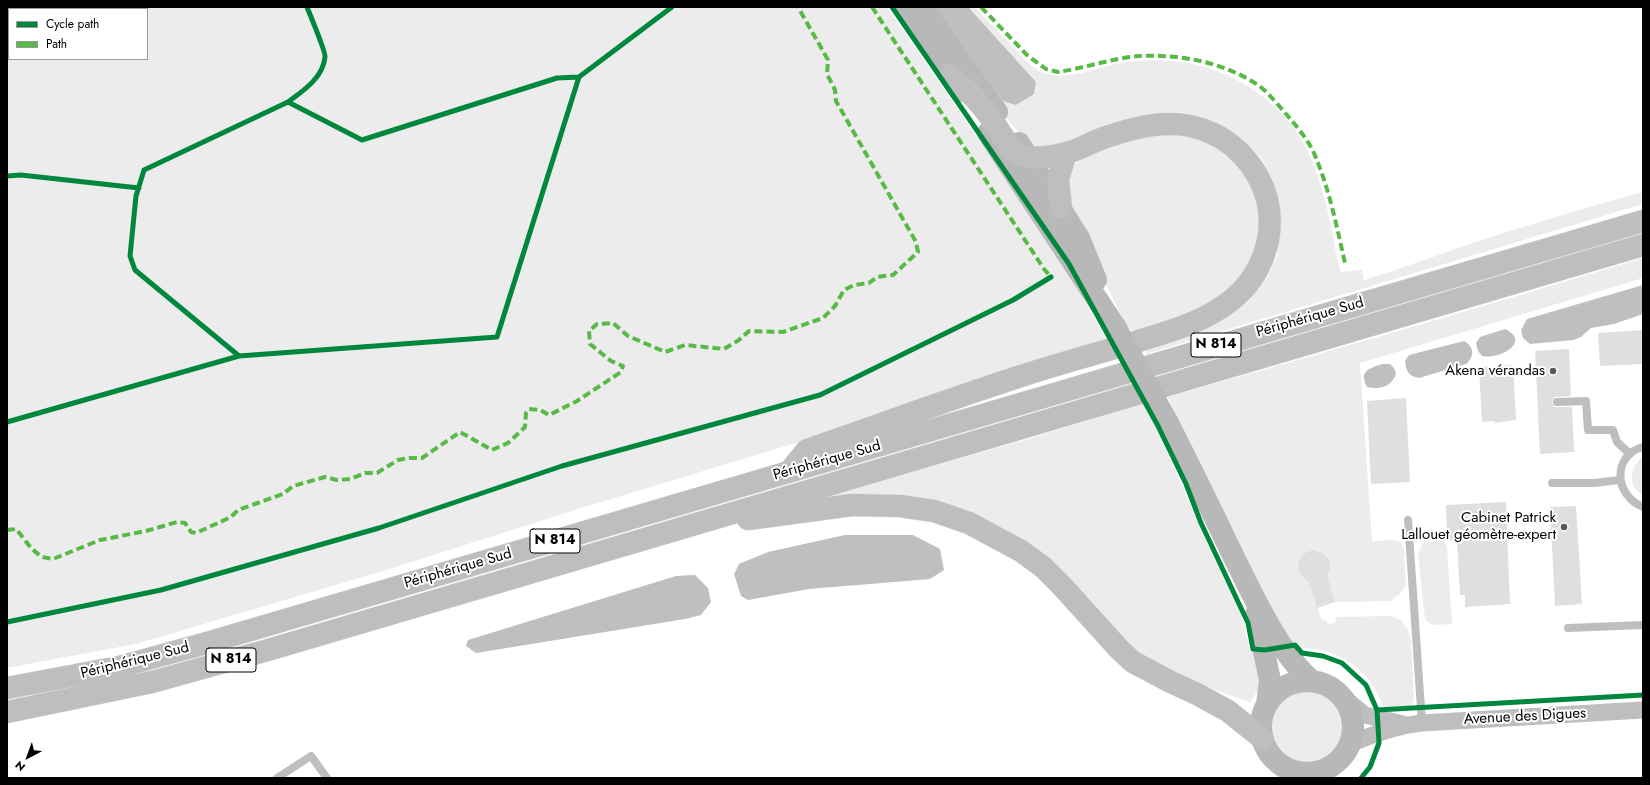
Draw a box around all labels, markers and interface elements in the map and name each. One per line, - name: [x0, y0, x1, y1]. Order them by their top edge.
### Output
- legend: [8, 8, 148, 60]
- text: Cycle path: [46, 15, 99, 33]
- text: Path: [46, 35, 67, 53]
- street label: Périphérique Sud: [1254, 294, 1366, 342]
- road number: N 814: [1191, 333, 1241, 357]
- place label: Akena vérandas: [1445, 362, 1545, 380]
- marker: Akena vérandas: [1548, 366, 1558, 376]
- street label: Périphérique Sud: [771, 437, 883, 485]
- place label: Cabinet Patrick Lallouet géomètre-expert: [1401, 509, 1556, 544]
- marker: Cabinet Patrick Lallouet géomètre-expert: [1559, 522, 1569, 532]
- road number: N 814: [530, 529, 580, 553]
- street label: Périphérique Sud: [402, 545, 514, 593]
- street label: Périphérique Sud: [79, 639, 191, 683]
- road number: N 814: [206, 648, 256, 672]
- street label: Avenue des Digues: [1463, 705, 1587, 729]
- north arrow: [8, 737, 48, 777]
- text: N: [12, 757, 29, 775]

